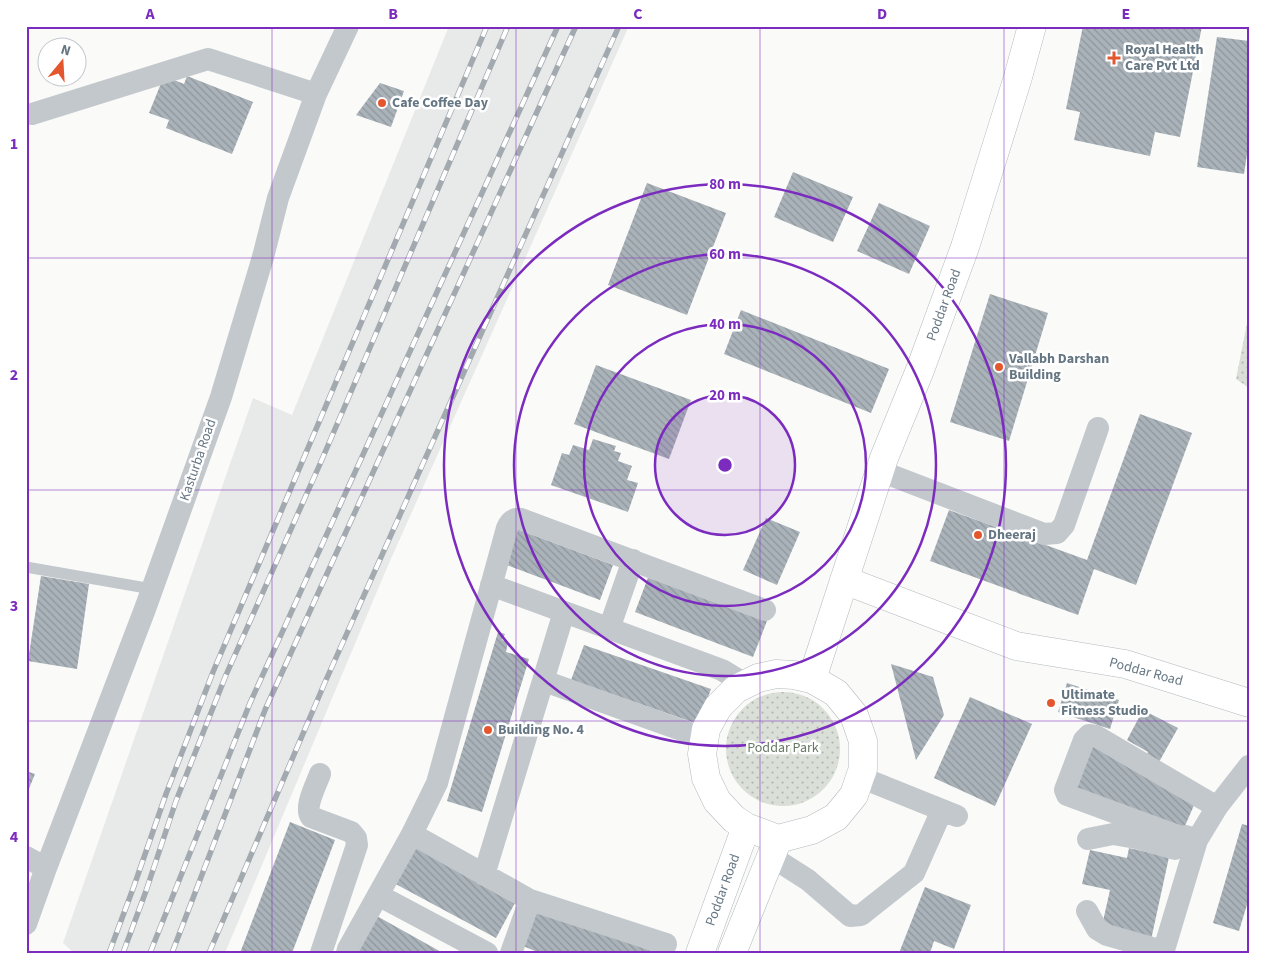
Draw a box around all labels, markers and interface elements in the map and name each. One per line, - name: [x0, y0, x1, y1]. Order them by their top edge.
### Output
- text: A: [144, 3, 155, 25]
- text: B: [388, 3, 398, 25]
- text: C: [633, 3, 643, 25]
- text: D: [877, 3, 887, 25]
- text: E: [1122, 3, 1130, 25]
- north arrow: [38, 38, 88, 88]
- text: N: [58, 40, 73, 62]
- place label: Royal Health Care Pvt Ltd: [1125, 40, 1204, 76]
- marker: Royal Health Care Pvt Ltd: [1107, 51, 1121, 65]
- place label: Cafe Coffee Day: [392, 93, 489, 113]
- marker: Cafe Coffee Day: [376, 97, 388, 109]
- text: 1: [10, 133, 18, 155]
- text: 80 m: [709, 174, 741, 195]
- text: 60 m: [709, 244, 741, 265]
- street label: Poddar Road: [922, 266, 966, 344]
- text: 40 m: [709, 314, 741, 335]
- place label: Vallabh Darshan Building: [1008, 349, 1109, 385]
- marker: Vallabh Darshan Building: [993, 361, 1005, 373]
- text: 2: [10, 364, 18, 386]
- text: 20 m: [709, 385, 741, 406]
- street label: Kasturba Road: [175, 416, 221, 504]
- centre of rings: [716, 456, 734, 474]
- place label: Dheeraj: [988, 525, 1036, 545]
- marker: Dheeraj: [972, 529, 984, 541]
- text: 3: [10, 595, 18, 617]
- street label: Poddar Road: [1107, 653, 1185, 691]
- place label: Ultimate Fitness Studio: [1061, 685, 1149, 721]
- marker: Ultimate Fitness Studio: [1045, 697, 1057, 709]
- place label: Building No. 4: [498, 720, 584, 740]
- marker: Building No. 4: [482, 724, 494, 736]
- park label: Poddar Park: [747, 738, 819, 758]
- text: 4: [10, 826, 19, 848]
- street label: Poddar Road: [701, 851, 745, 929]

